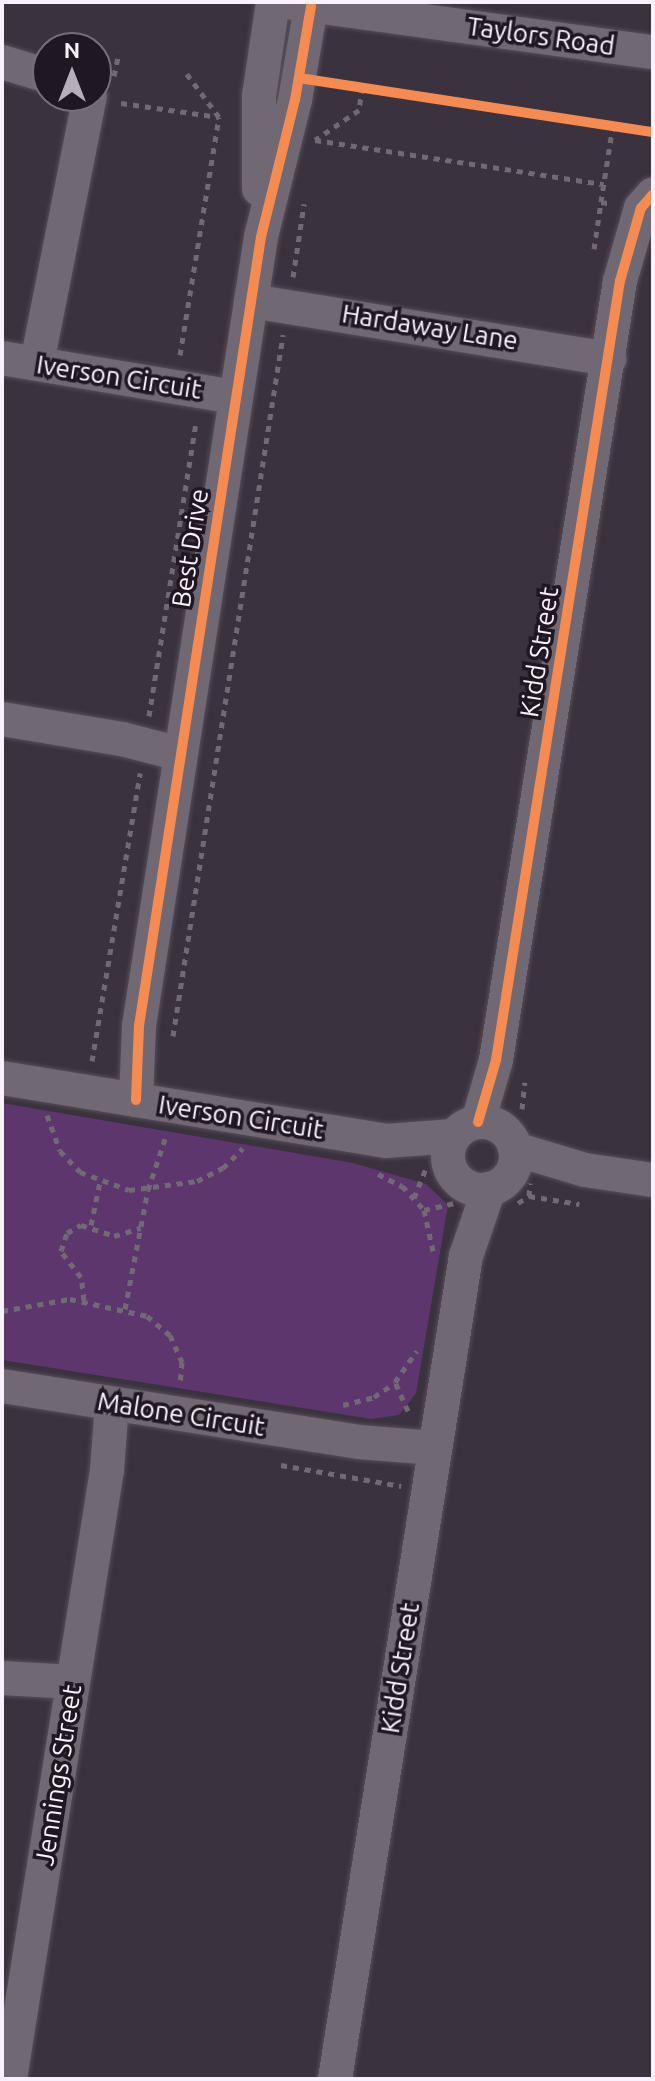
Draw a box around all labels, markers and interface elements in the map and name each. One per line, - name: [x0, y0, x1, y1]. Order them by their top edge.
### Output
- street label: Taylors Road: [465, 10, 617, 62]
- north arrow: [32, 32, 112, 112]
- text: N: [64, 37, 80, 62]
- street label: Hardaway Lane: [340, 298, 520, 356]
- street label: Iverson Circuit: [34, 349, 204, 405]
- street label: Best Drive: [165, 486, 215, 610]
- street label: Kidd Street: [513, 585, 565, 719]
- street label: Iverson Circuit: [156, 1089, 326, 1145]
- street label: Malone Circuit: [95, 1385, 267, 1443]
- street label: Kidd Street: [374, 1601, 426, 1735]
- street label: Jennings Street: [28, 1682, 88, 1868]

